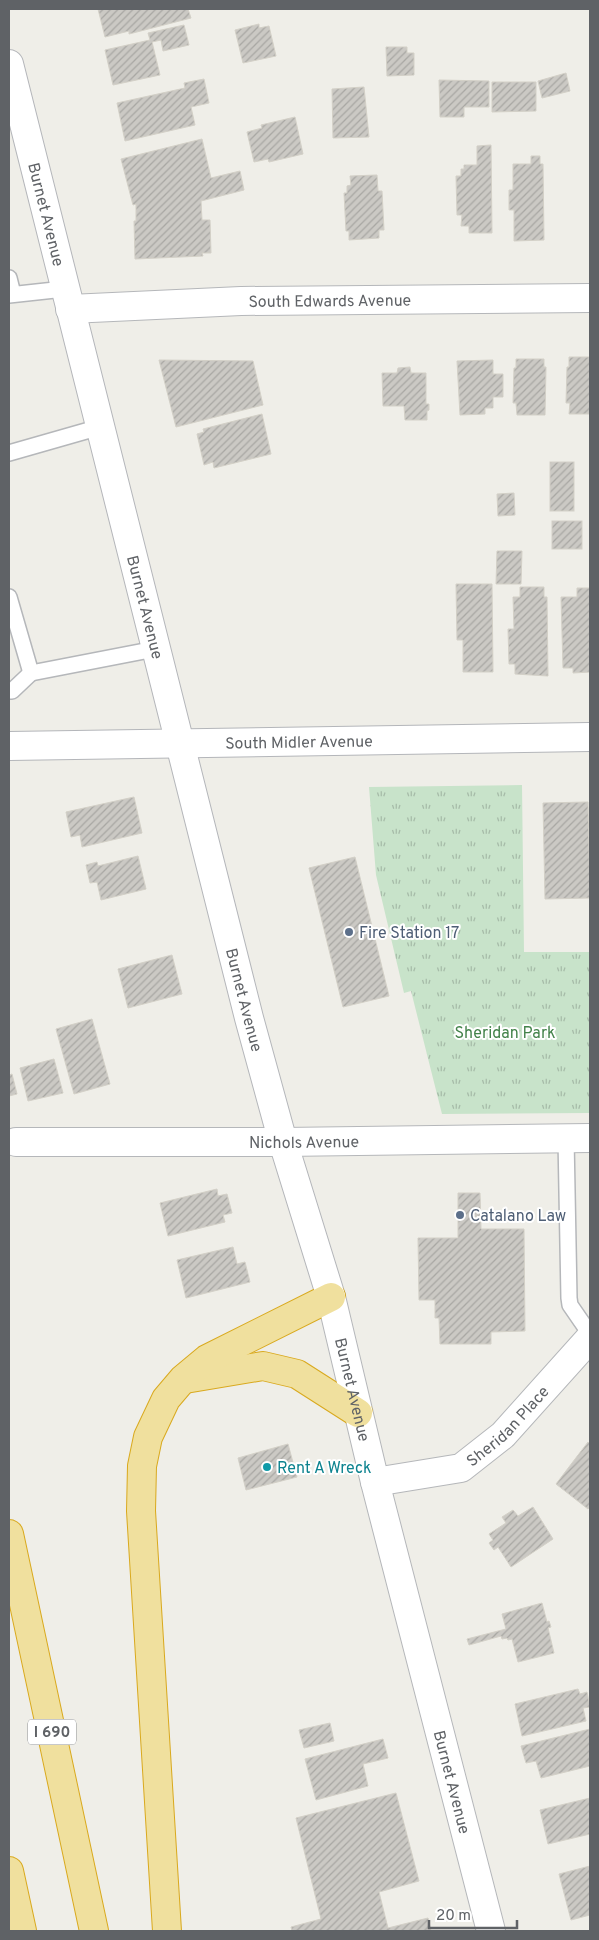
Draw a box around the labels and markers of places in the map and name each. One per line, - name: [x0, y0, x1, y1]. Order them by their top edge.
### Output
- place label: Fire Station 17: [359, 924, 459, 944]
- marker: Fire Station 17: [343, 926, 355, 938]
- place label: Catalano Law: [470, 1207, 566, 1227]
- marker: Catalano Law: [454, 1209, 466, 1221]
- place label: Rent A Wreck: [277, 1459, 371, 1479]
- marker: Rent A Wreck: [261, 1461, 273, 1473]

